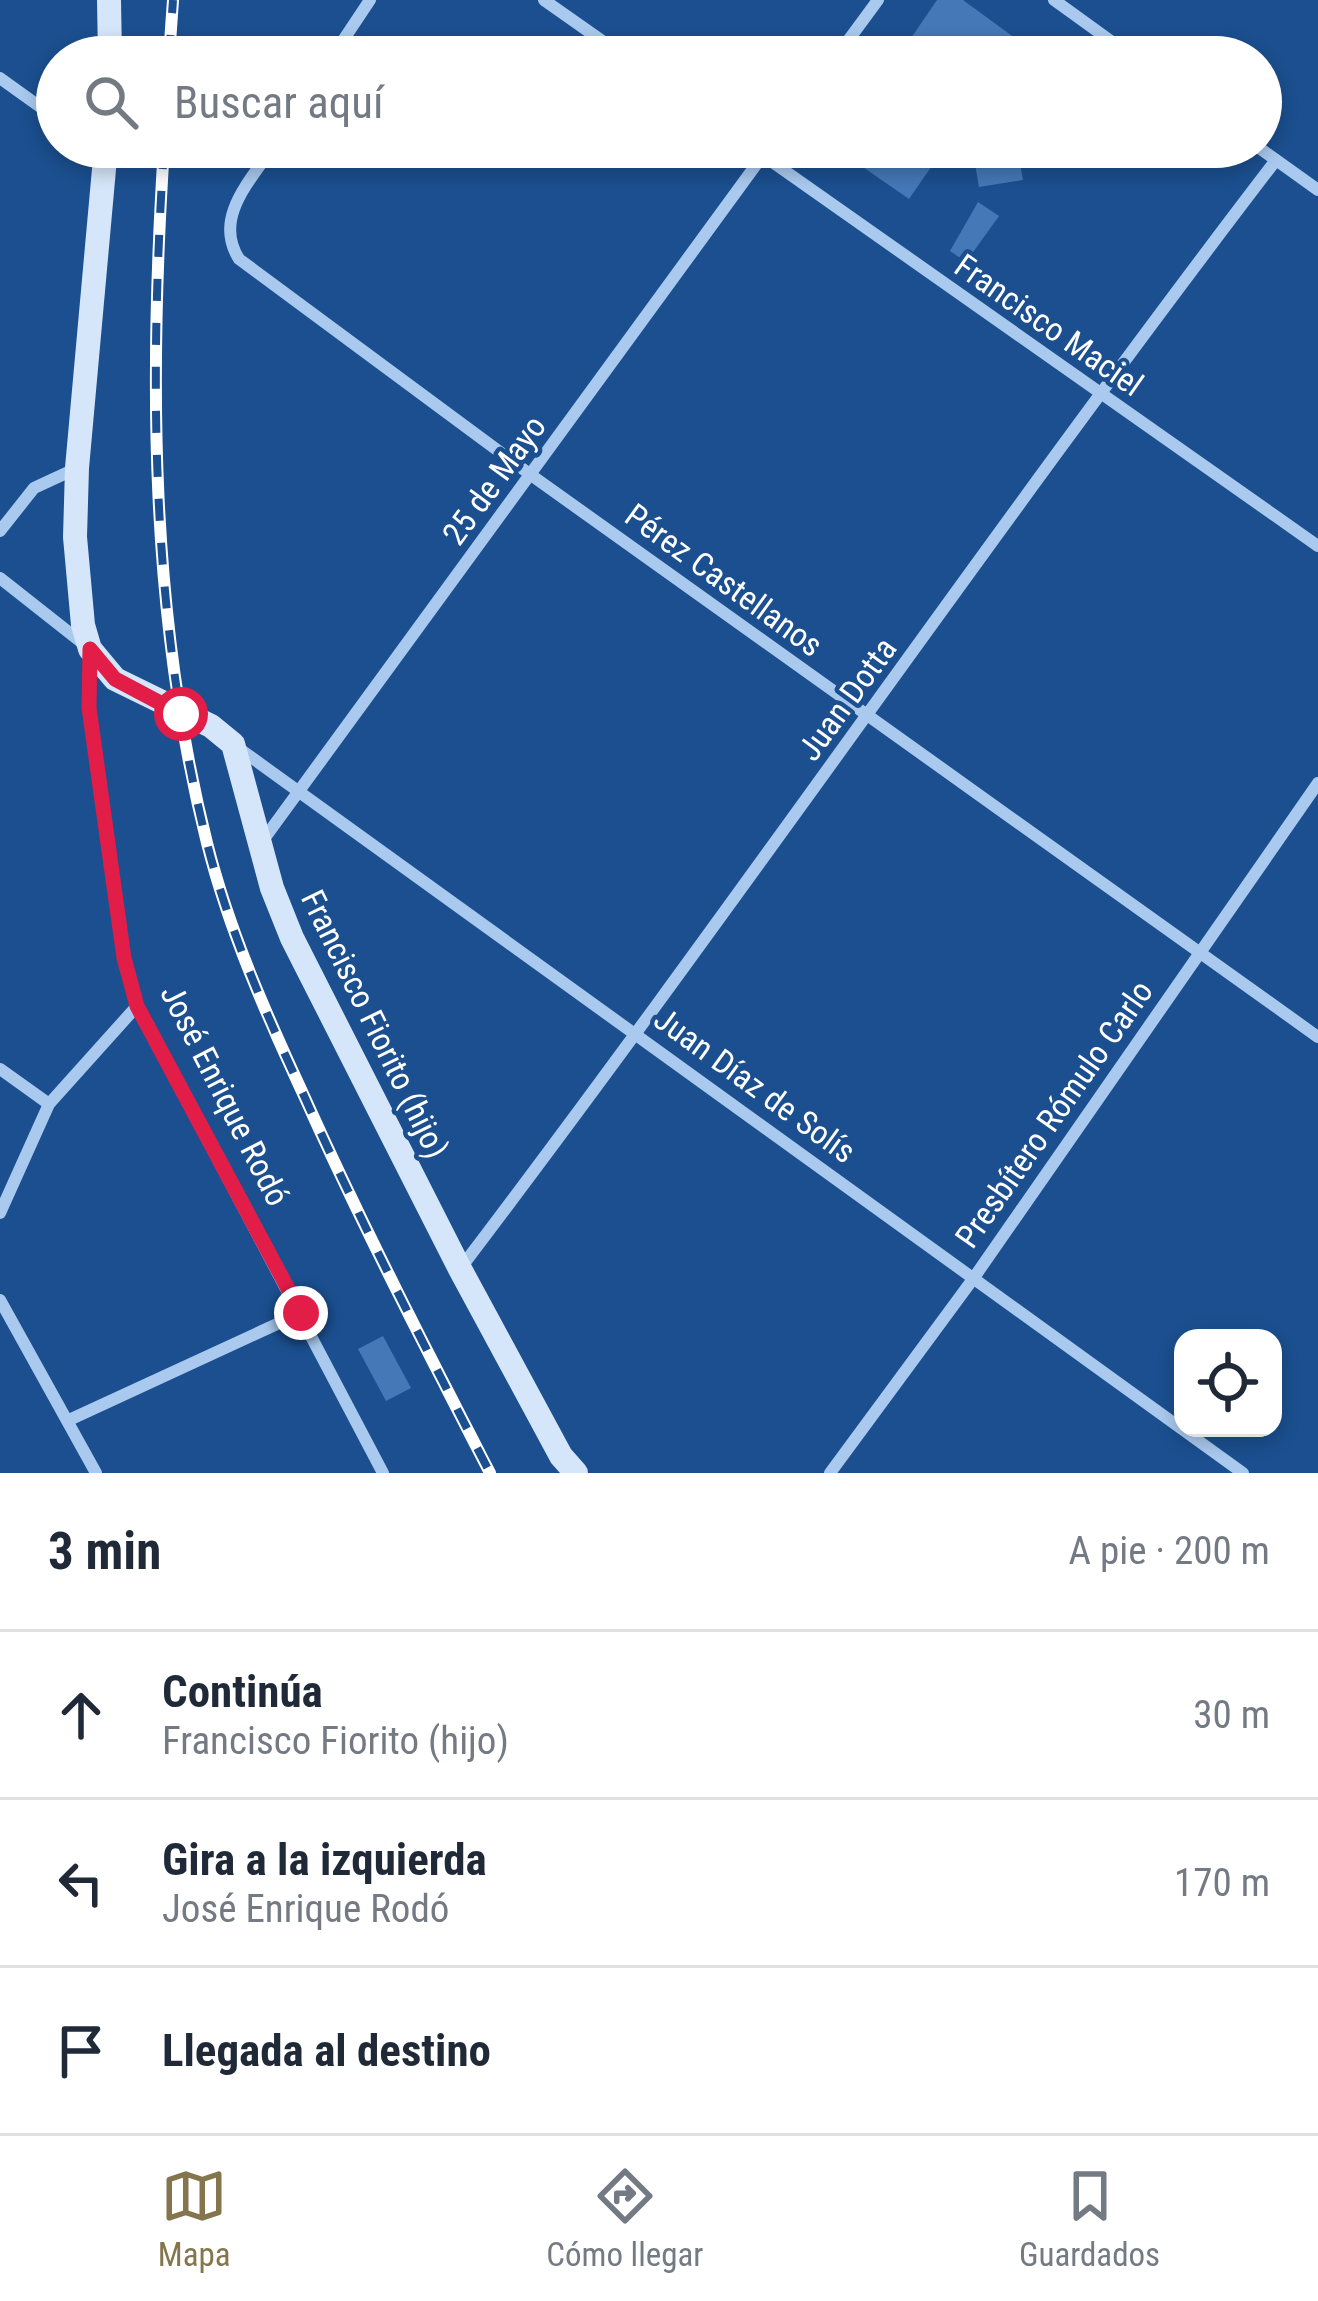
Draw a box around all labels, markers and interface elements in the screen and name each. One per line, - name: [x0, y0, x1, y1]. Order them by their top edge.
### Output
- search box: [36, 36, 1282, 168]
- icon: search: [78, 69, 144, 135]
- text: Buscar aquí: [174, 76, 384, 129]
- street label: Francisco Maciel: [948, 246, 1150, 404]
- street label: 25 de Mayo: [434, 408, 554, 552]
- street label: Pérez Castellanos: [618, 495, 830, 665]
- street label: Juan Dotta: [789, 630, 905, 768]
- route start: [154, 687, 208, 741]
- street label: Francisco Fiorito (hijo): [293, 884, 457, 1164]
- street label: Presbítero Rómulo Carlo: [947, 973, 1161, 1255]
- street label: José Enrique Rodó: [152, 978, 298, 1212]
- street label: Juan Díaz de Solís: [647, 999, 863, 1171]
- route end: [274, 1286, 328, 1340]
- map controls: [1174, 1329, 1282, 1437]
- button: locate: [1174, 1329, 1282, 1437]
- text: 3 min: [48, 1522, 161, 1581]
- text: A pie · 200 m: [1069, 1528, 1270, 1574]
- text: Continúa: [162, 1665, 323, 1718]
- icon: ahead: [48, 1682, 114, 1748]
- text: 30 m: [1193, 1692, 1270, 1738]
- text: Francisco Fiorito (hijo): [162, 1718, 509, 1764]
- text: Gira a la izquierda: [162, 1833, 487, 1886]
- icon: left: [48, 1850, 114, 1916]
- text: 170 m: [1174, 1860, 1270, 1906]
- text: José Enrique Rodó: [162, 1886, 449, 1932]
- icon: arrive: [48, 2018, 114, 2084]
- text: Llegada al destino: [162, 2024, 491, 2077]
- tab: Mapa: [158, 2163, 231, 2274]
- tab: Cómo llegar: [546, 2163, 703, 2274]
- tab: Guardados: [1019, 2163, 1160, 2274]

